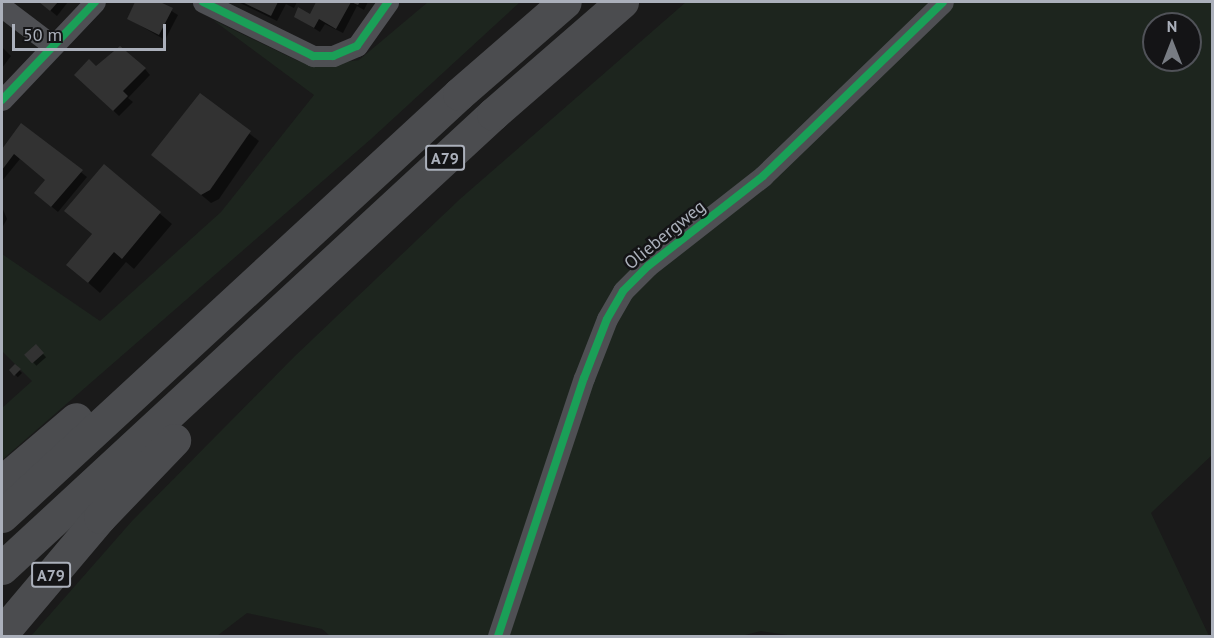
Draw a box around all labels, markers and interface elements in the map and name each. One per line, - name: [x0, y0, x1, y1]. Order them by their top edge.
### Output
- scale bar: [15, 12, 170, 50]
- north arrow: [1142, 12, 1202, 72]
- text: N: [1167, 16, 1177, 36]
- text: 50 m: [23, 23, 62, 46]
- road number: A79: [424, 145, 466, 171]
- street label: Oliebergweg: [620, 196, 710, 274]
- road number: A79: [30, 562, 72, 588]

